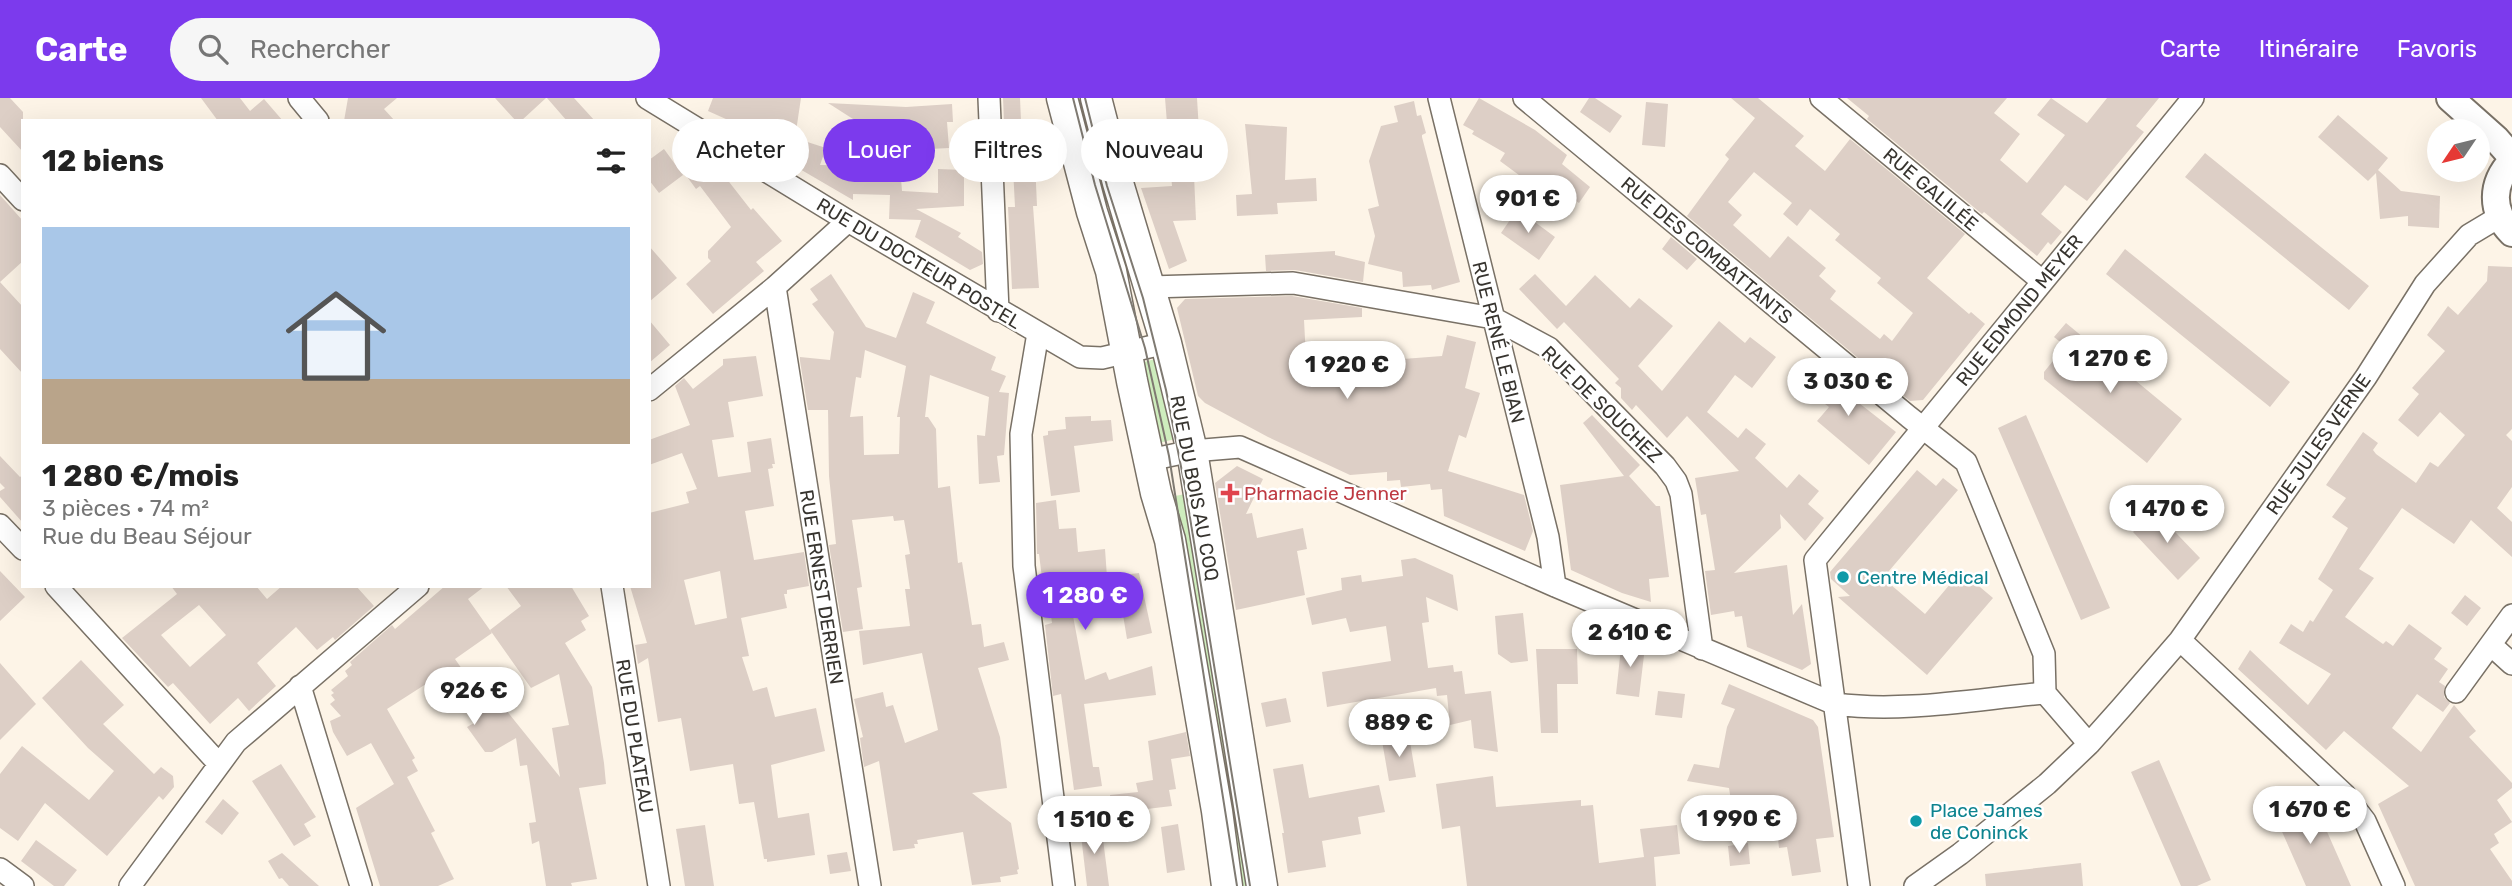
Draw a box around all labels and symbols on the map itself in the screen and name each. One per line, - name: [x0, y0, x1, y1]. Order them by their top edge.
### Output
- north arrow: [2427, 119, 2490, 182]
- street label: RUE GALILÉE: [1878, 143, 1983, 236]
- street label: RUE DES COMBATTANTS: [1616, 172, 1797, 329]
- pin: 901 €: [1479, 176, 1577, 235]
- street label: RUE DU DOCTEUR POSTEL: [812, 193, 1025, 334]
- street label: RUE EDMOND MEYER: [1951, 230, 2088, 391]
- street label: RUE RENÉ LE BIAN: [1467, 259, 1530, 425]
- pin: 1 270 €: [2045, 336, 2175, 395]
- street label: RUE DE SOUCHEZ: [1537, 341, 1667, 468]
- pin: 1 920 €: [1282, 342, 1412, 401]
- pin: 3 030 €: [1783, 358, 1913, 418]
- street label: RUE JULES VERNE: [2261, 369, 2376, 519]
- street label: RUE DU BOIS AU COQ: [1165, 393, 1224, 583]
- place label: Pharmacie Jenner: [1244, 482, 1408, 505]
- marker: Pharmacie Jenner: [1222, 485, 1238, 501]
- pin: 1 470 €: [2102, 486, 2232, 545]
- street label: RUE ERNEST DERRIEN: [795, 488, 848, 686]
- place label: Centre Médical: [1857, 566, 1989, 589]
- marker: Centre Médical: [1835, 569, 1851, 585]
- pin: 1 280 €: [1020, 573, 1150, 632]
- pin: 2 610 €: [1565, 610, 1695, 669]
- street label: RUE DU PLATEAU: [611, 657, 658, 815]
- pin: 926 €: [425, 668, 523, 727]
- pin: 889 €: [1350, 700, 1448, 759]
- pin: 1 670 €: [2245, 786, 2375, 846]
- pin: 1 510 €: [1029, 796, 1159, 856]
- pin: 1 990 €: [1674, 796, 1804, 855]
- place label: Place James de Coninck: [1930, 799, 2043, 844]
- marker: Place James de Coninck: [1908, 813, 1924, 829]

